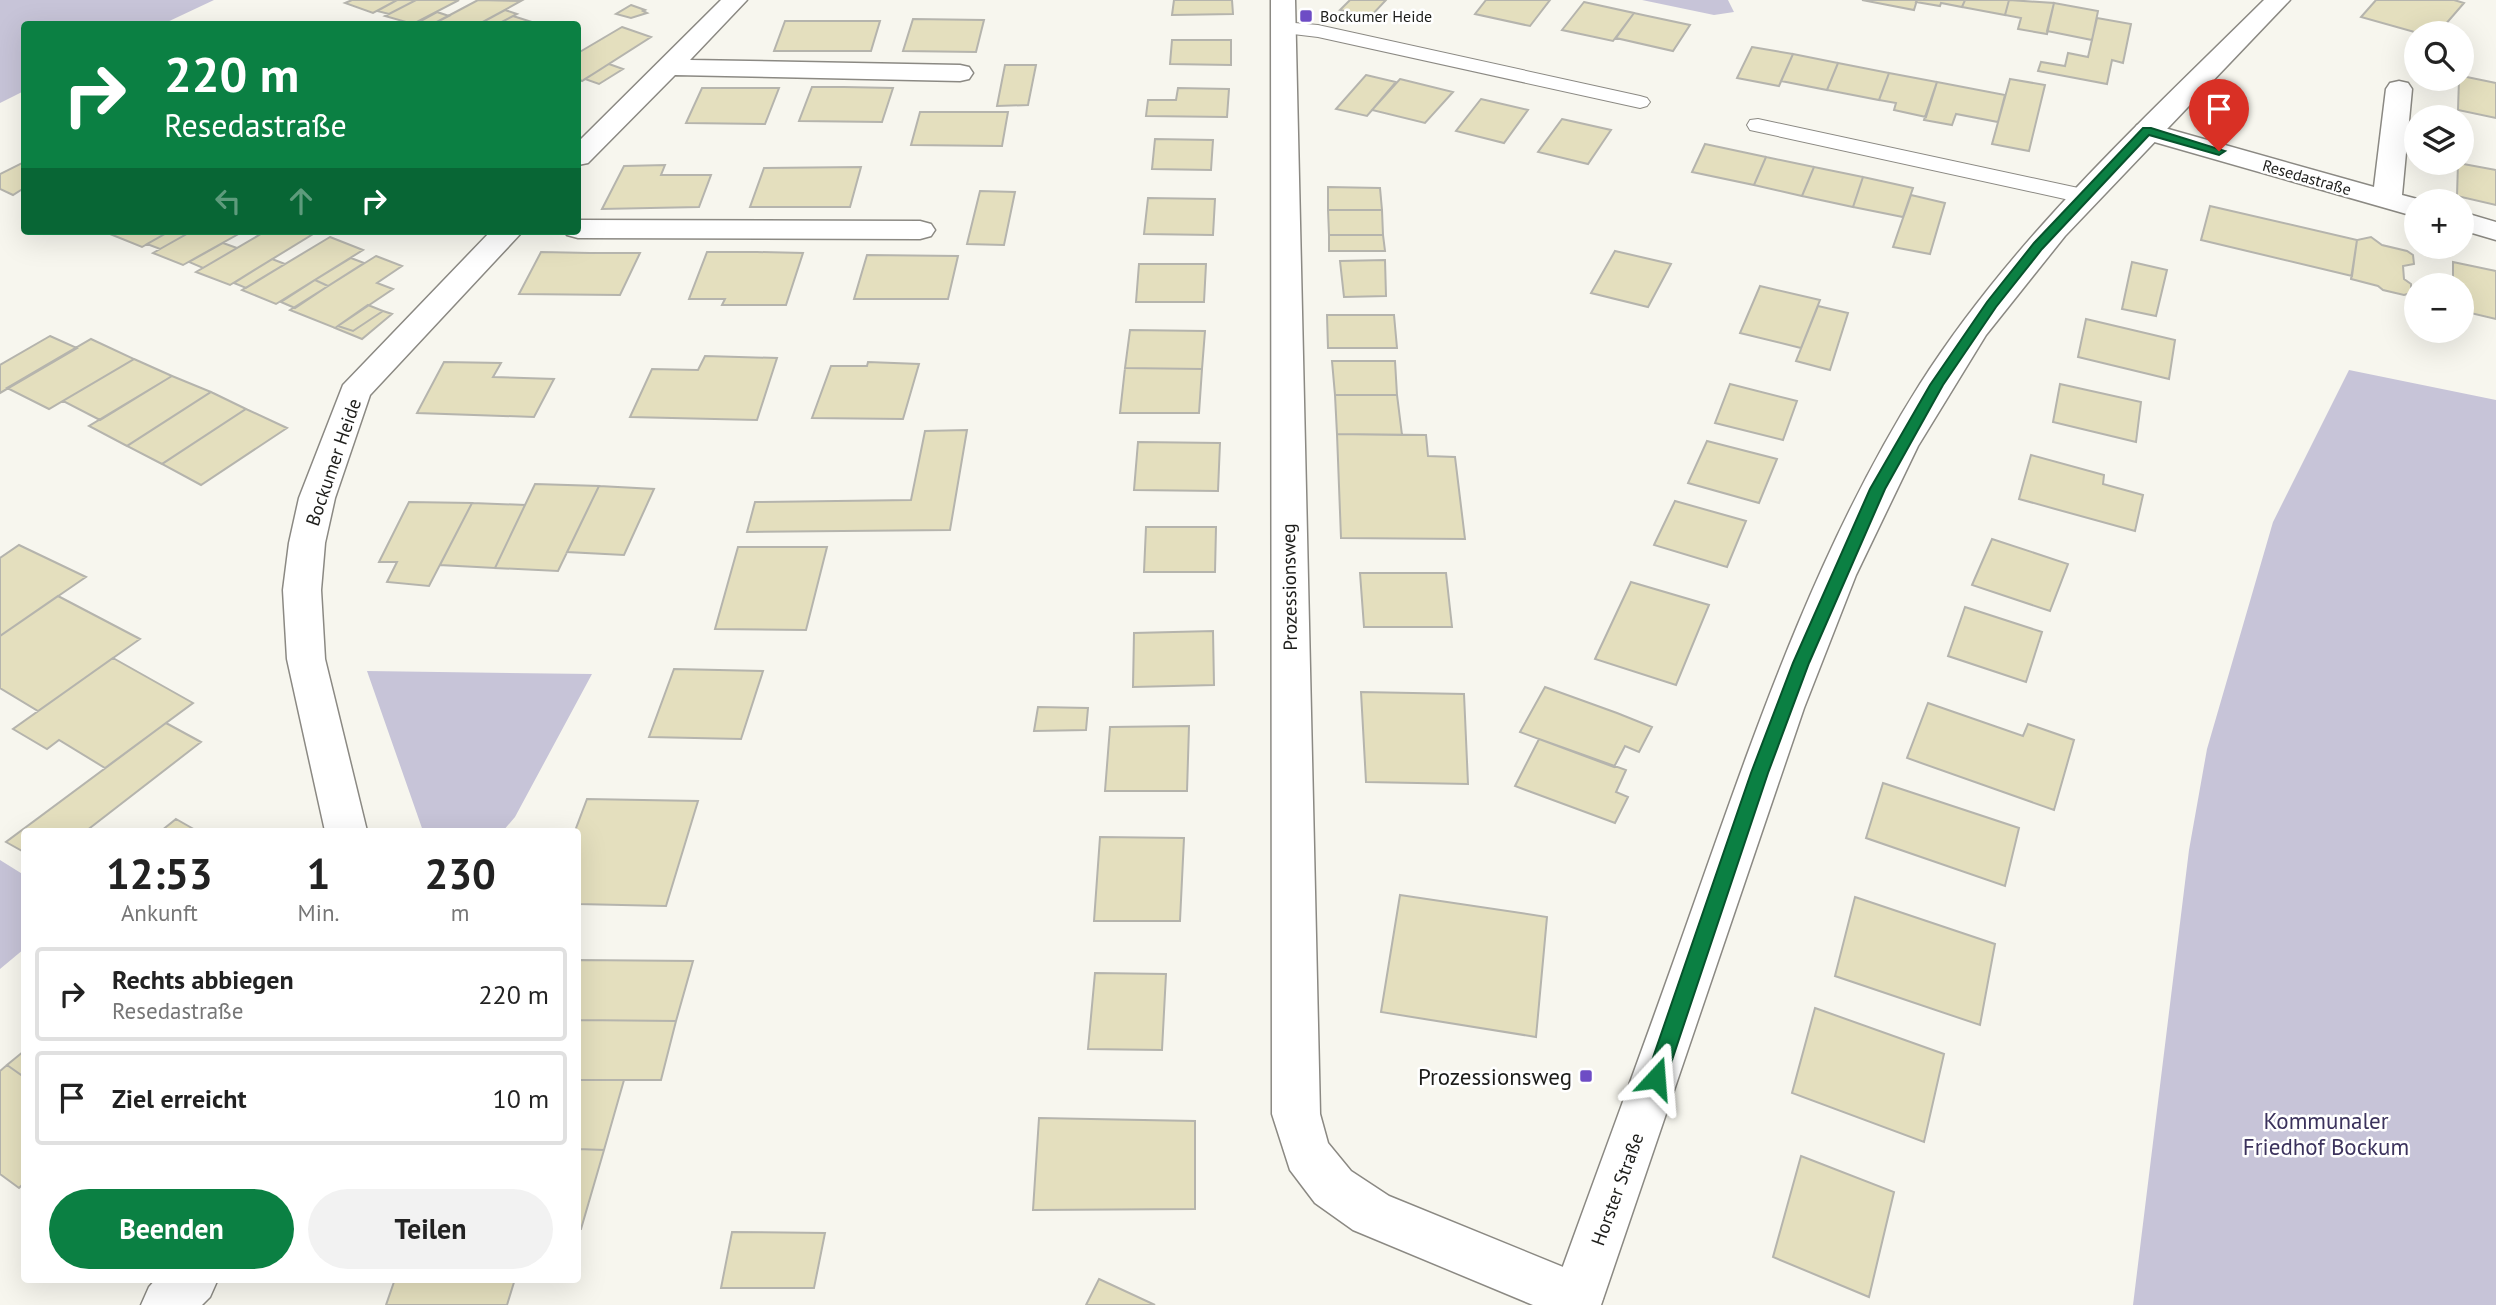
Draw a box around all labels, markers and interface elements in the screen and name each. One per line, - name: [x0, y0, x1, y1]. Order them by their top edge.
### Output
- place label: Bockumer Heide: [1320, 6, 1432, 26]
- marker: Bockumer Heide: [1298, 8, 1314, 24]
- map controls: [2404, 21, 2474, 343]
- button: search: [2404, 21, 2474, 91]
- text: 220 m: [164, 42, 299, 106]
- icon: right: [49, 49, 140, 140]
- pin: [2189, 79, 2249, 151]
- icon: arrive: [2200, 90, 2238, 128]
- text: Resedastraße: [164, 104, 347, 146]
- button: layers: [2404, 105, 2474, 175]
- street label: Resedastraße: [2260, 155, 2354, 199]
- icon: left: [209, 182, 247, 220]
- icon: ahead: [282, 182, 320, 220]
- icon: right: [355, 182, 393, 220]
- button: +: [2404, 189, 2474, 259]
- button: −: [2404, 273, 2474, 343]
- street label: Bockumer Heide: [300, 395, 366, 529]
- street label: Prozessionsweg: [1276, 523, 1302, 651]
- text: 12:53: [106, 846, 213, 901]
- text: 1: [307, 846, 330, 901]
- text: 230: [424, 846, 496, 901]
- text: Ankunft: [121, 898, 198, 927]
- text: Min.: [298, 898, 339, 927]
- text: m: [451, 898, 470, 927]
- text: Rechts abbiegen: [112, 963, 294, 996]
- icon: right: [53, 975, 91, 1013]
- text: 220 m: [478, 978, 549, 1011]
- text: Resedastraße: [112, 996, 243, 1025]
- position arrow: [1619, 1041, 1693, 1115]
- place label: Prozessionsweg: [1418, 1062, 1572, 1091]
- marker: Prozessionsweg: [1578, 1068, 1594, 1084]
- icon: arrive: [53, 1079, 91, 1117]
- text: Ziel erreicht: [112, 1082, 247, 1115]
- text: 10 m: [493, 1082, 549, 1115]
- park label: Kommunaler Friedhof Bockum: [2243, 1106, 2409, 1161]
- street label: Horster Straße: [1586, 1129, 1648, 1249]
- button: Beenden: [49, 1189, 294, 1269]
- button: Teilen: [308, 1189, 553, 1269]

